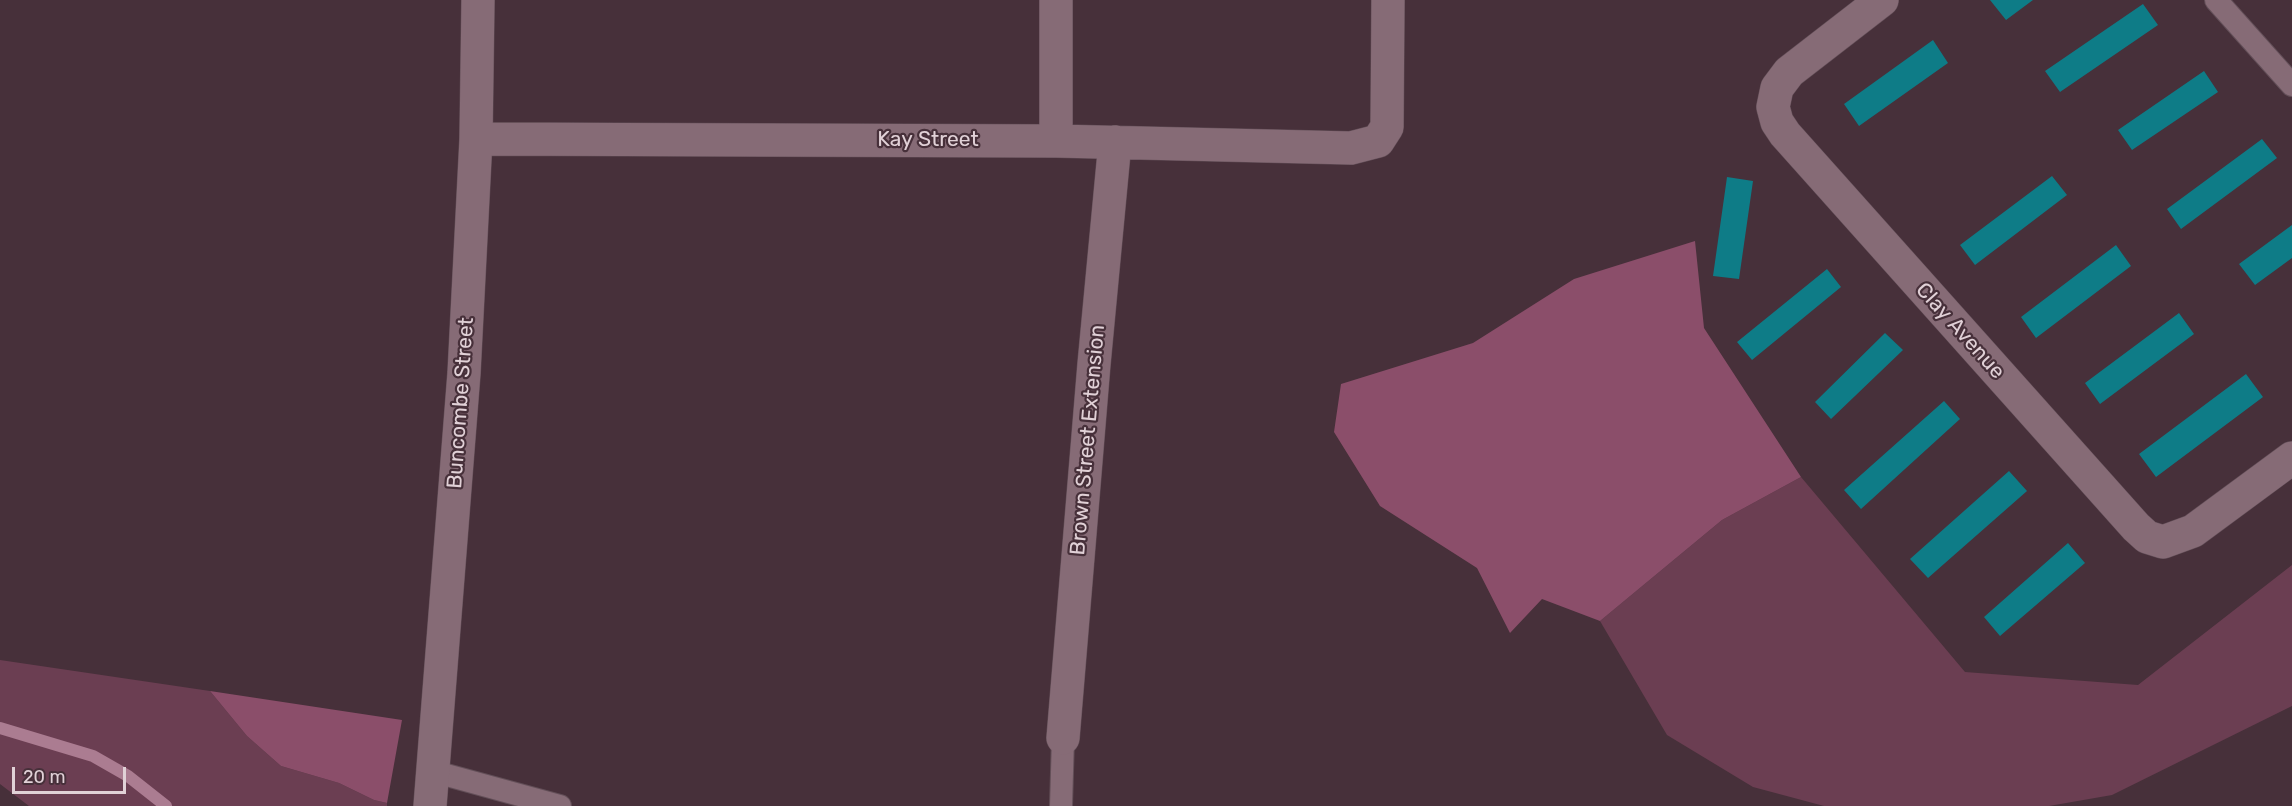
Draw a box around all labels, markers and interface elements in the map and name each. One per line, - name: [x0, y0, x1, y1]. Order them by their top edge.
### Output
- street label: Kay Street: [877, 127, 979, 153]
- street label: Clay Avenue: [1910, 278, 2010, 384]
- street label: Buncombe Street: [442, 316, 480, 490]
- street label: Brown Street Extension: [1065, 324, 1111, 556]
- scale bar: [15, 755, 129, 793]
- text: 20 m: [23, 766, 65, 788]

